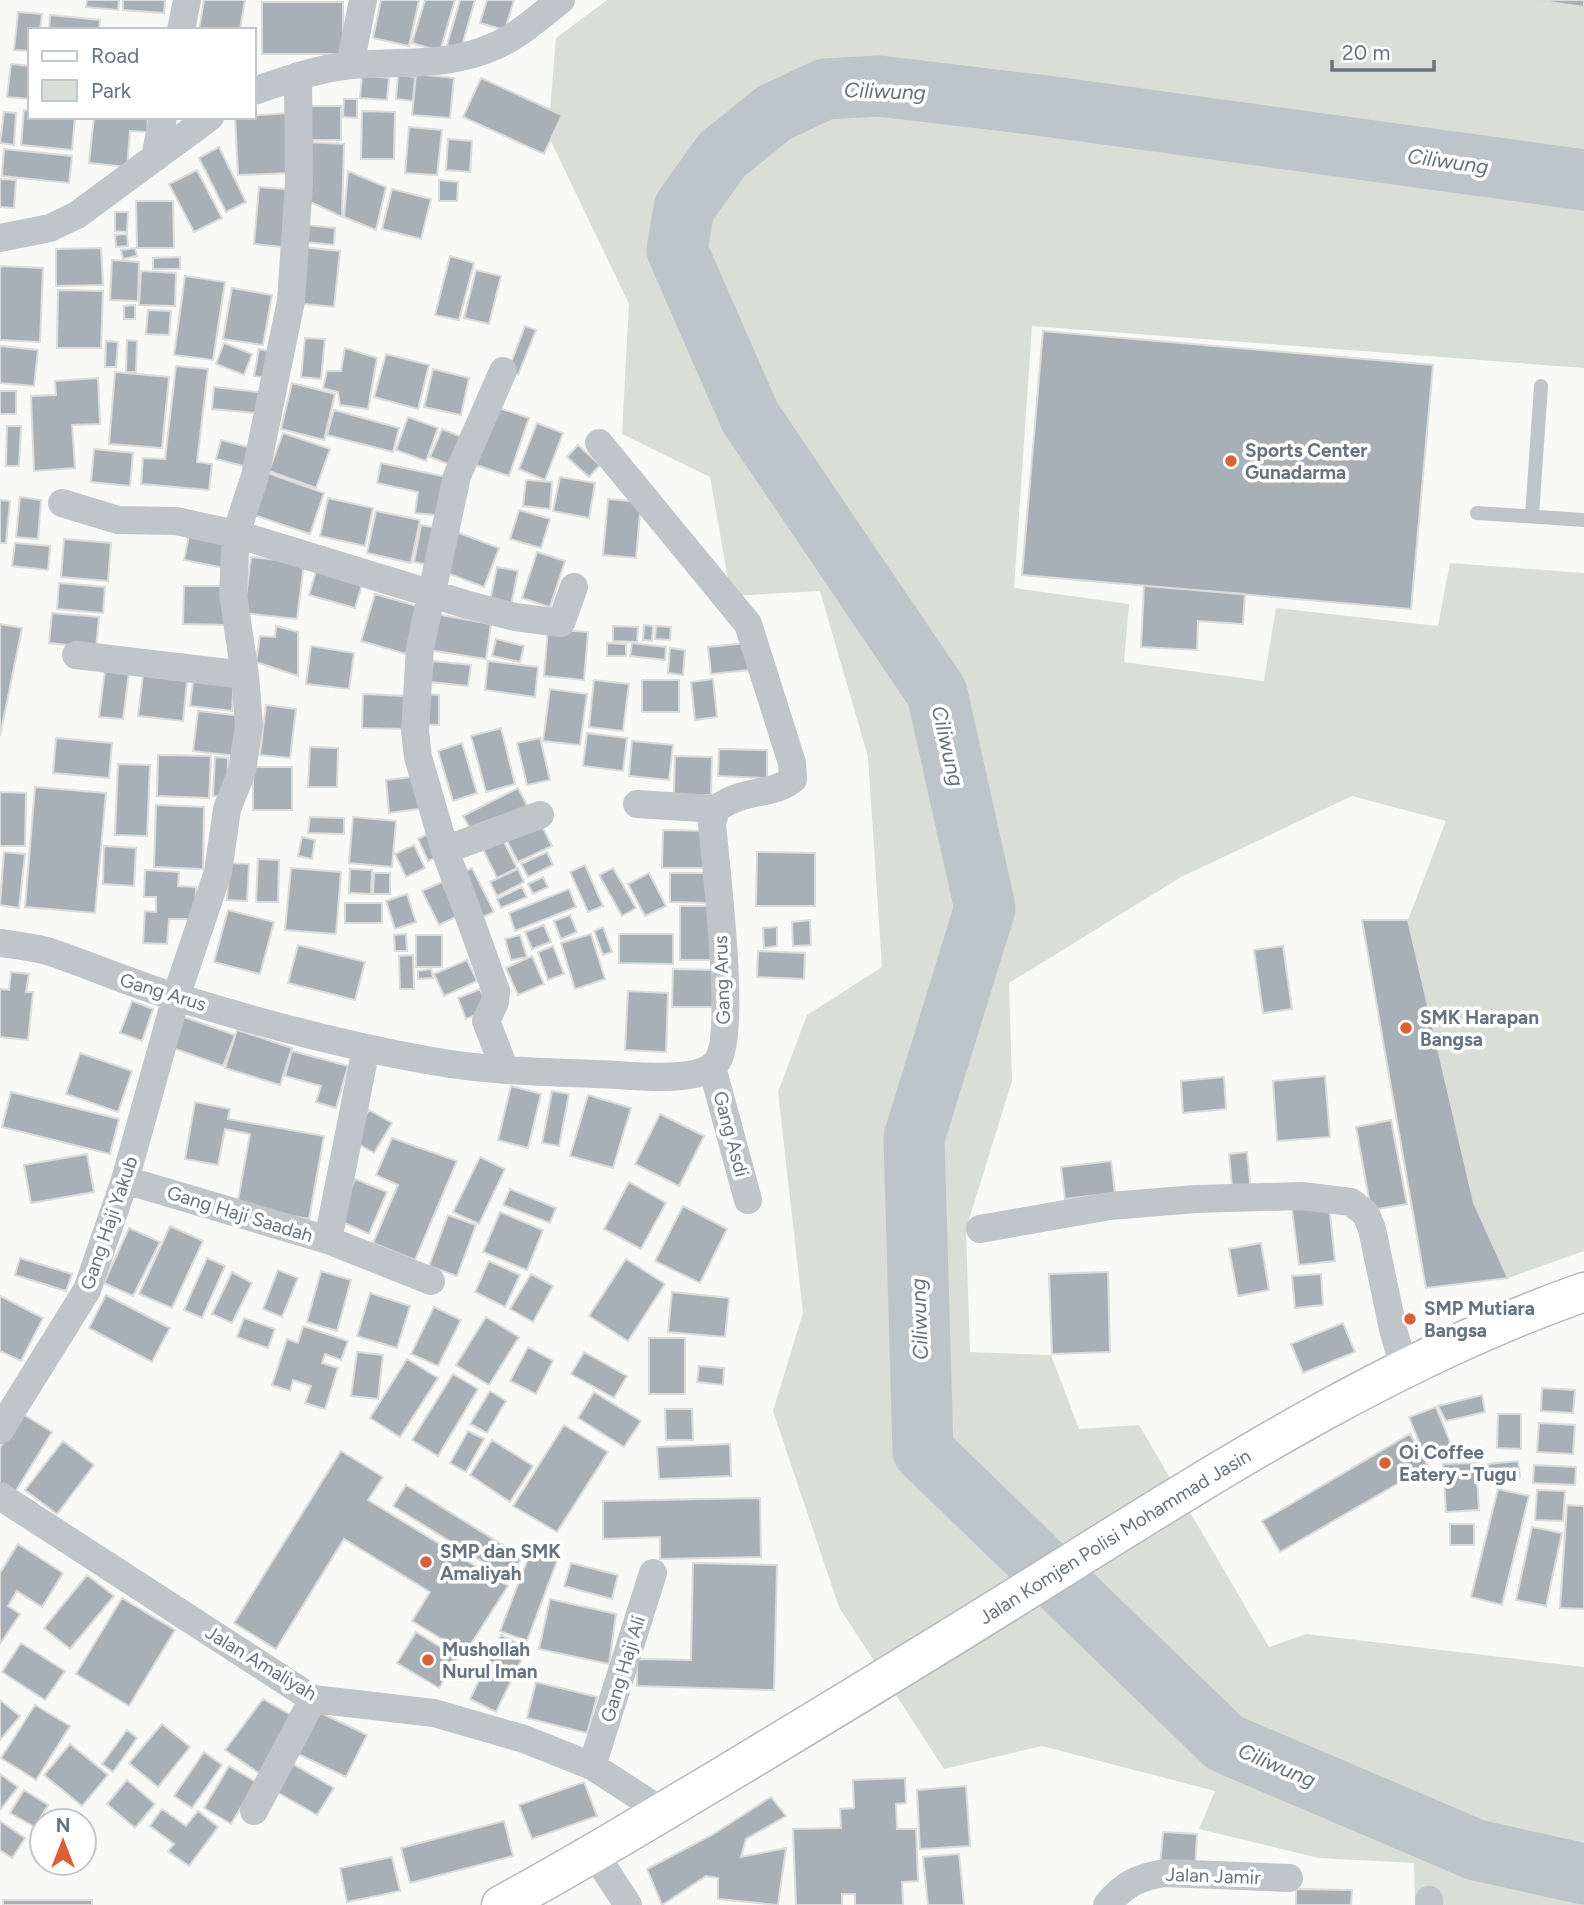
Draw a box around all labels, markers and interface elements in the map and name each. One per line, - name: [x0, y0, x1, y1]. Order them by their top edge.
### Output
- legend: [28, 28, 256, 119]
- scale bar: [1332, 28, 1434, 72]
- text: 20 m: [1342, 40, 1390, 65]
- text: Road: [91, 43, 139, 68]
- water label: Ciliwung: [844, 77, 926, 105]
- text: Park: [91, 78, 132, 103]
- water label: Ciliwung: [1406, 143, 1490, 179]
- place label: Sports Center Gunadarma: [1245, 439, 1368, 484]
- marker: Sports Center Gunadarma: [1223, 453, 1239, 469]
- water label: Ciliwung: [927, 703, 969, 789]
- street label: Gang Arus: [709, 935, 735, 1025]
- street label: Gang Arus: [117, 968, 209, 1016]
- place label: SMK Harapan Bangsa: [1420, 1006, 1539, 1051]
- marker: SMK Harapan Bangsa: [1398, 1020, 1414, 1036]
- street label: Gang Asdi: [709, 1089, 753, 1179]
- street label: Gang Haji Yakub: [75, 1153, 143, 1293]
- street label: Gang Haji Saadah: [164, 1181, 316, 1247]
- water label: Ciliwung: [905, 1278, 933, 1360]
- place label: SMP Mutiara Bangsa: [1424, 1297, 1535, 1342]
- marker: SMP Mutiara Bangsa: [1402, 1311, 1418, 1327]
- place label: Oi Coffee Eatery - Tugu: [1399, 1441, 1517, 1486]
- street label: Jalan Komjen Polisi Mohammad Jasin: [974, 1444, 1255, 1629]
- marker: Oi Coffee Eatery - Tugu: [1377, 1455, 1393, 1471]
- place label: SMP dan SMK Amaliyah: [440, 1540, 561, 1585]
- marker: SMP dan SMK Amaliyah: [418, 1554, 434, 1570]
- street label: Gang Haji Ali: [596, 1613, 650, 1725]
- street label: Jalan Amaliyah: [201, 1621, 321, 1705]
- place label: Mushollah Nurul Iman: [442, 1638, 538, 1683]
- marker: Mushollah Nurul Iman: [420, 1652, 436, 1668]
- water label: Ciliwung: [1234, 1738, 1320, 1792]
- north arrow: [28, 1807, 98, 1877]
- text: N: [56, 1814, 70, 1837]
- street label: Jalan Jamir: [1165, 1863, 1262, 1889]

